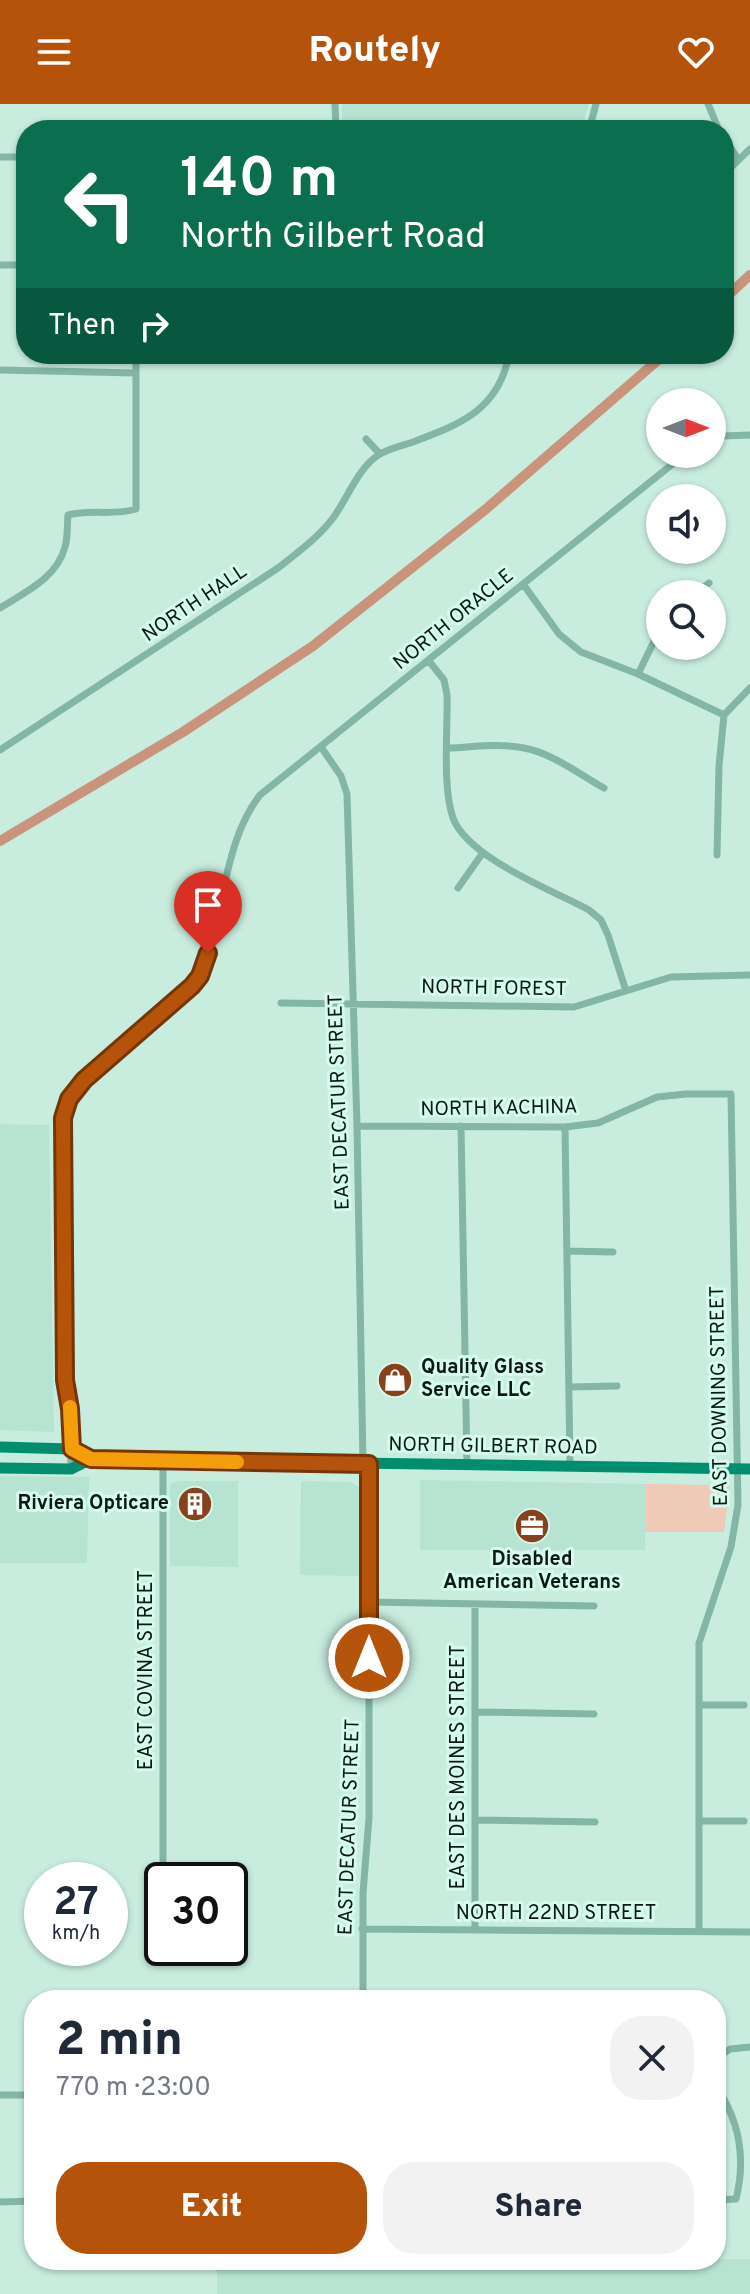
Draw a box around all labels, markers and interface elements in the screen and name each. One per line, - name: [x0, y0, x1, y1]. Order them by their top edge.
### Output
- text: Routely: [309, 29, 441, 75]
- icon: menu: [32, 30, 76, 74]
- icon: heart: [674, 30, 718, 74]
- text: 140 m: [180, 146, 338, 216]
- icon: left: [48, 152, 152, 256]
- text: North Gilbert Road: [180, 215, 485, 261]
- icon: right: [132, 304, 176, 348]
- text: Then: [48, 308, 116, 345]
- north arrow: [646, 388, 726, 468]
- map controls: [646, 388, 726, 660]
- button: sound: [646, 484, 726, 564]
- street label: NORTH HALL: [138, 559, 252, 649]
- street label: NORTH ORACLE: [388, 563, 520, 677]
- button: search: [646, 580, 726, 660]
- pin: [174, 871, 242, 953]
- icon: arrive: [186, 883, 230, 927]
- street label: NORTH FOREST: [421, 975, 567, 1003]
- street label: EAST DECATUR STREET: [323, 993, 357, 1211]
- street label: NORTH KACHINA: [420, 1095, 578, 1123]
- street label: EAST DOWNING STREET: [705, 1285, 735, 1507]
- place label: Quality Glass Service LLC: [421, 1355, 544, 1404]
- shop icon: Quality Glass Service LLC: [376, 1361, 414, 1399]
- street label: NORTH GILBERT ROAD: [388, 1432, 598, 1462]
- building icon: Riviera Opticare: [176, 1485, 214, 1523]
- place label: Riviera Opticare: [17, 1491, 169, 1517]
- office icon: Disabled American Veterans: [513, 1507, 551, 1545]
- place label: Disabled American Veterans: [443, 1547, 621, 1596]
- street label: EAST COVINA STREET: [134, 1570, 160, 1770]
- position arrow: [327, 1616, 411, 1700]
- street label: EAST DES MOINES STREET: [446, 1645, 472, 1890]
- street label: EAST DECATUR STREET: [333, 1718, 367, 1936]
- speed limit sign: 30: [144, 1862, 248, 1966]
- text: 27: [53, 1879, 99, 1929]
- street label: NORTH 22ND STREET: [456, 1901, 656, 1927]
- text: km/h: [52, 1921, 100, 1947]
- text: 2 min: [56, 2012, 183, 2072]
- button: close: [610, 2016, 694, 2100]
- text: 770 m · 23:00: [56, 2072, 211, 2105]
- button: Exit: [56, 2162, 367, 2254]
- button: Share: [383, 2162, 694, 2254]

